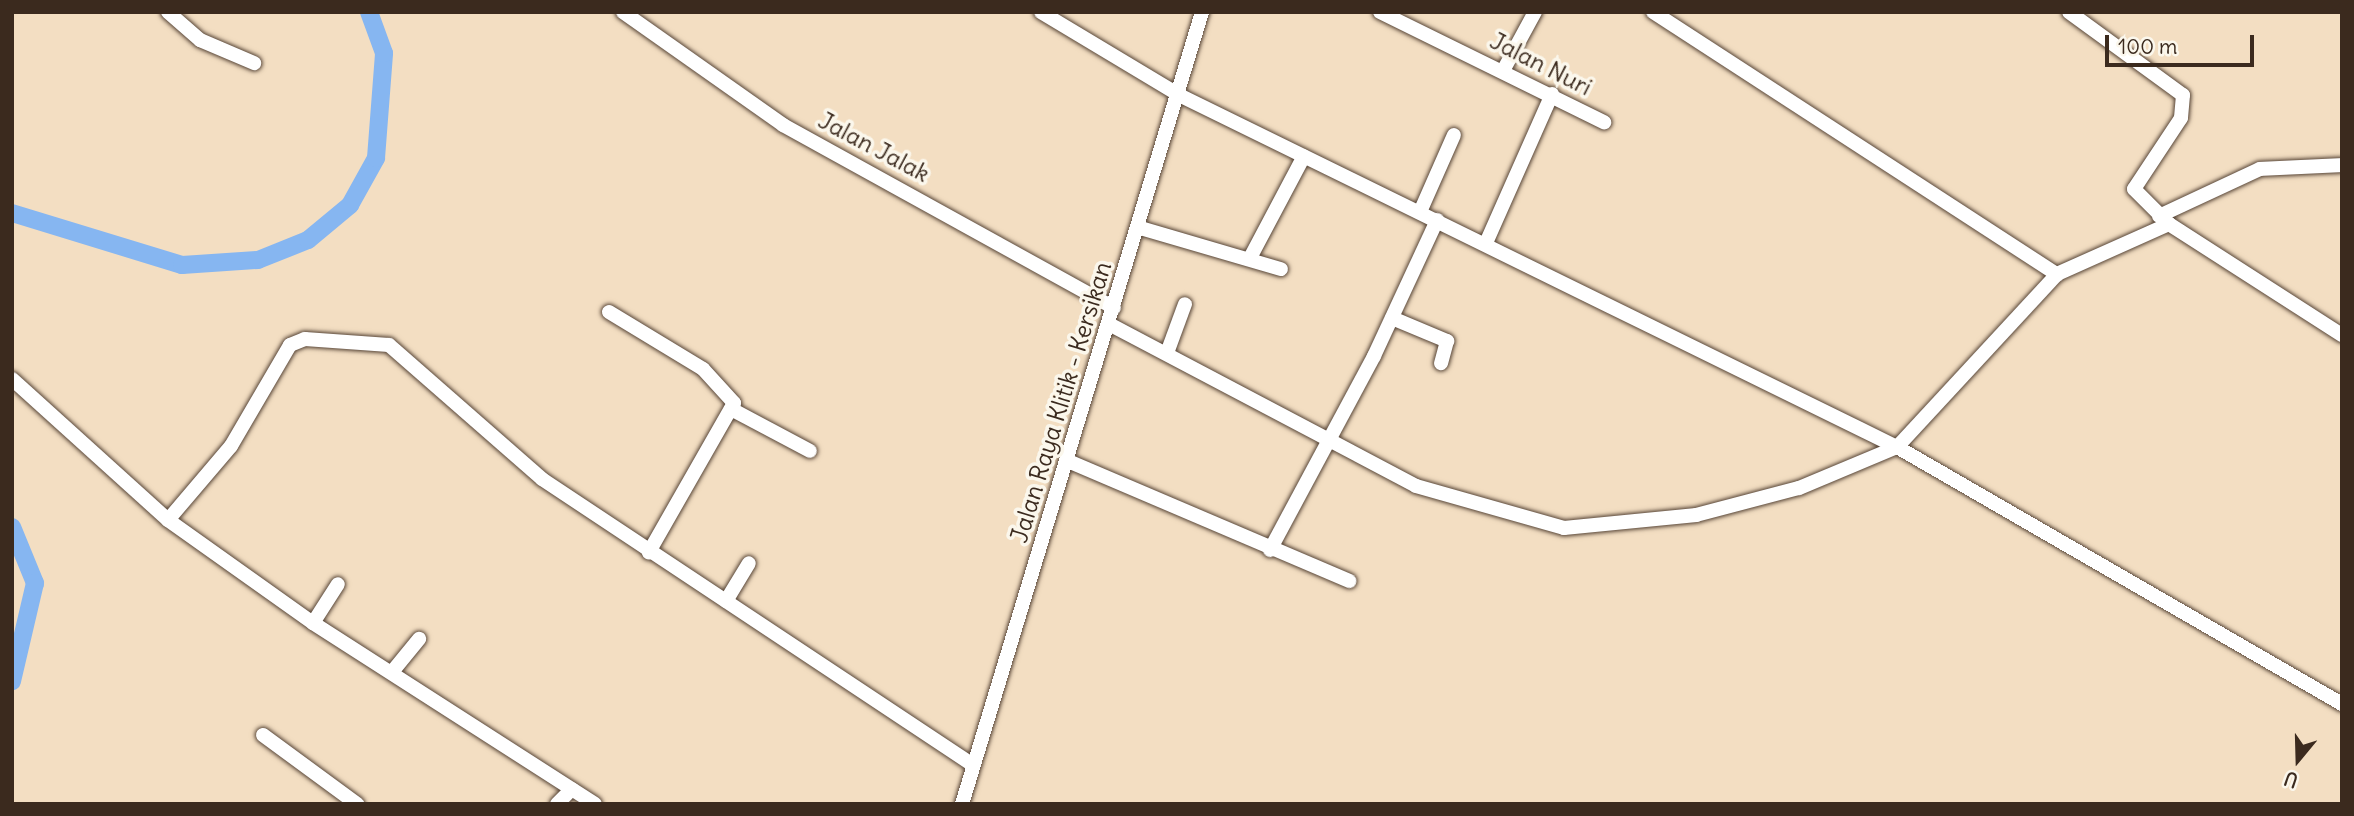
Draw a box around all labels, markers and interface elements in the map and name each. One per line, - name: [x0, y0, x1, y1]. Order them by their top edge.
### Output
- scale bar: [2109, 21, 2258, 65]
- street label: Jalan Nuri: [1485, 26, 1597, 102]
- text: 100 m: [2118, 33, 2177, 60]
- street label: Jalan Jalak: [814, 106, 934, 188]
- street label: Jalan Raya Klitik - Kersikan: [1005, 258, 1117, 546]
- north arrow: [2263, 725, 2333, 795]
- text: U: [2281, 766, 2301, 793]

